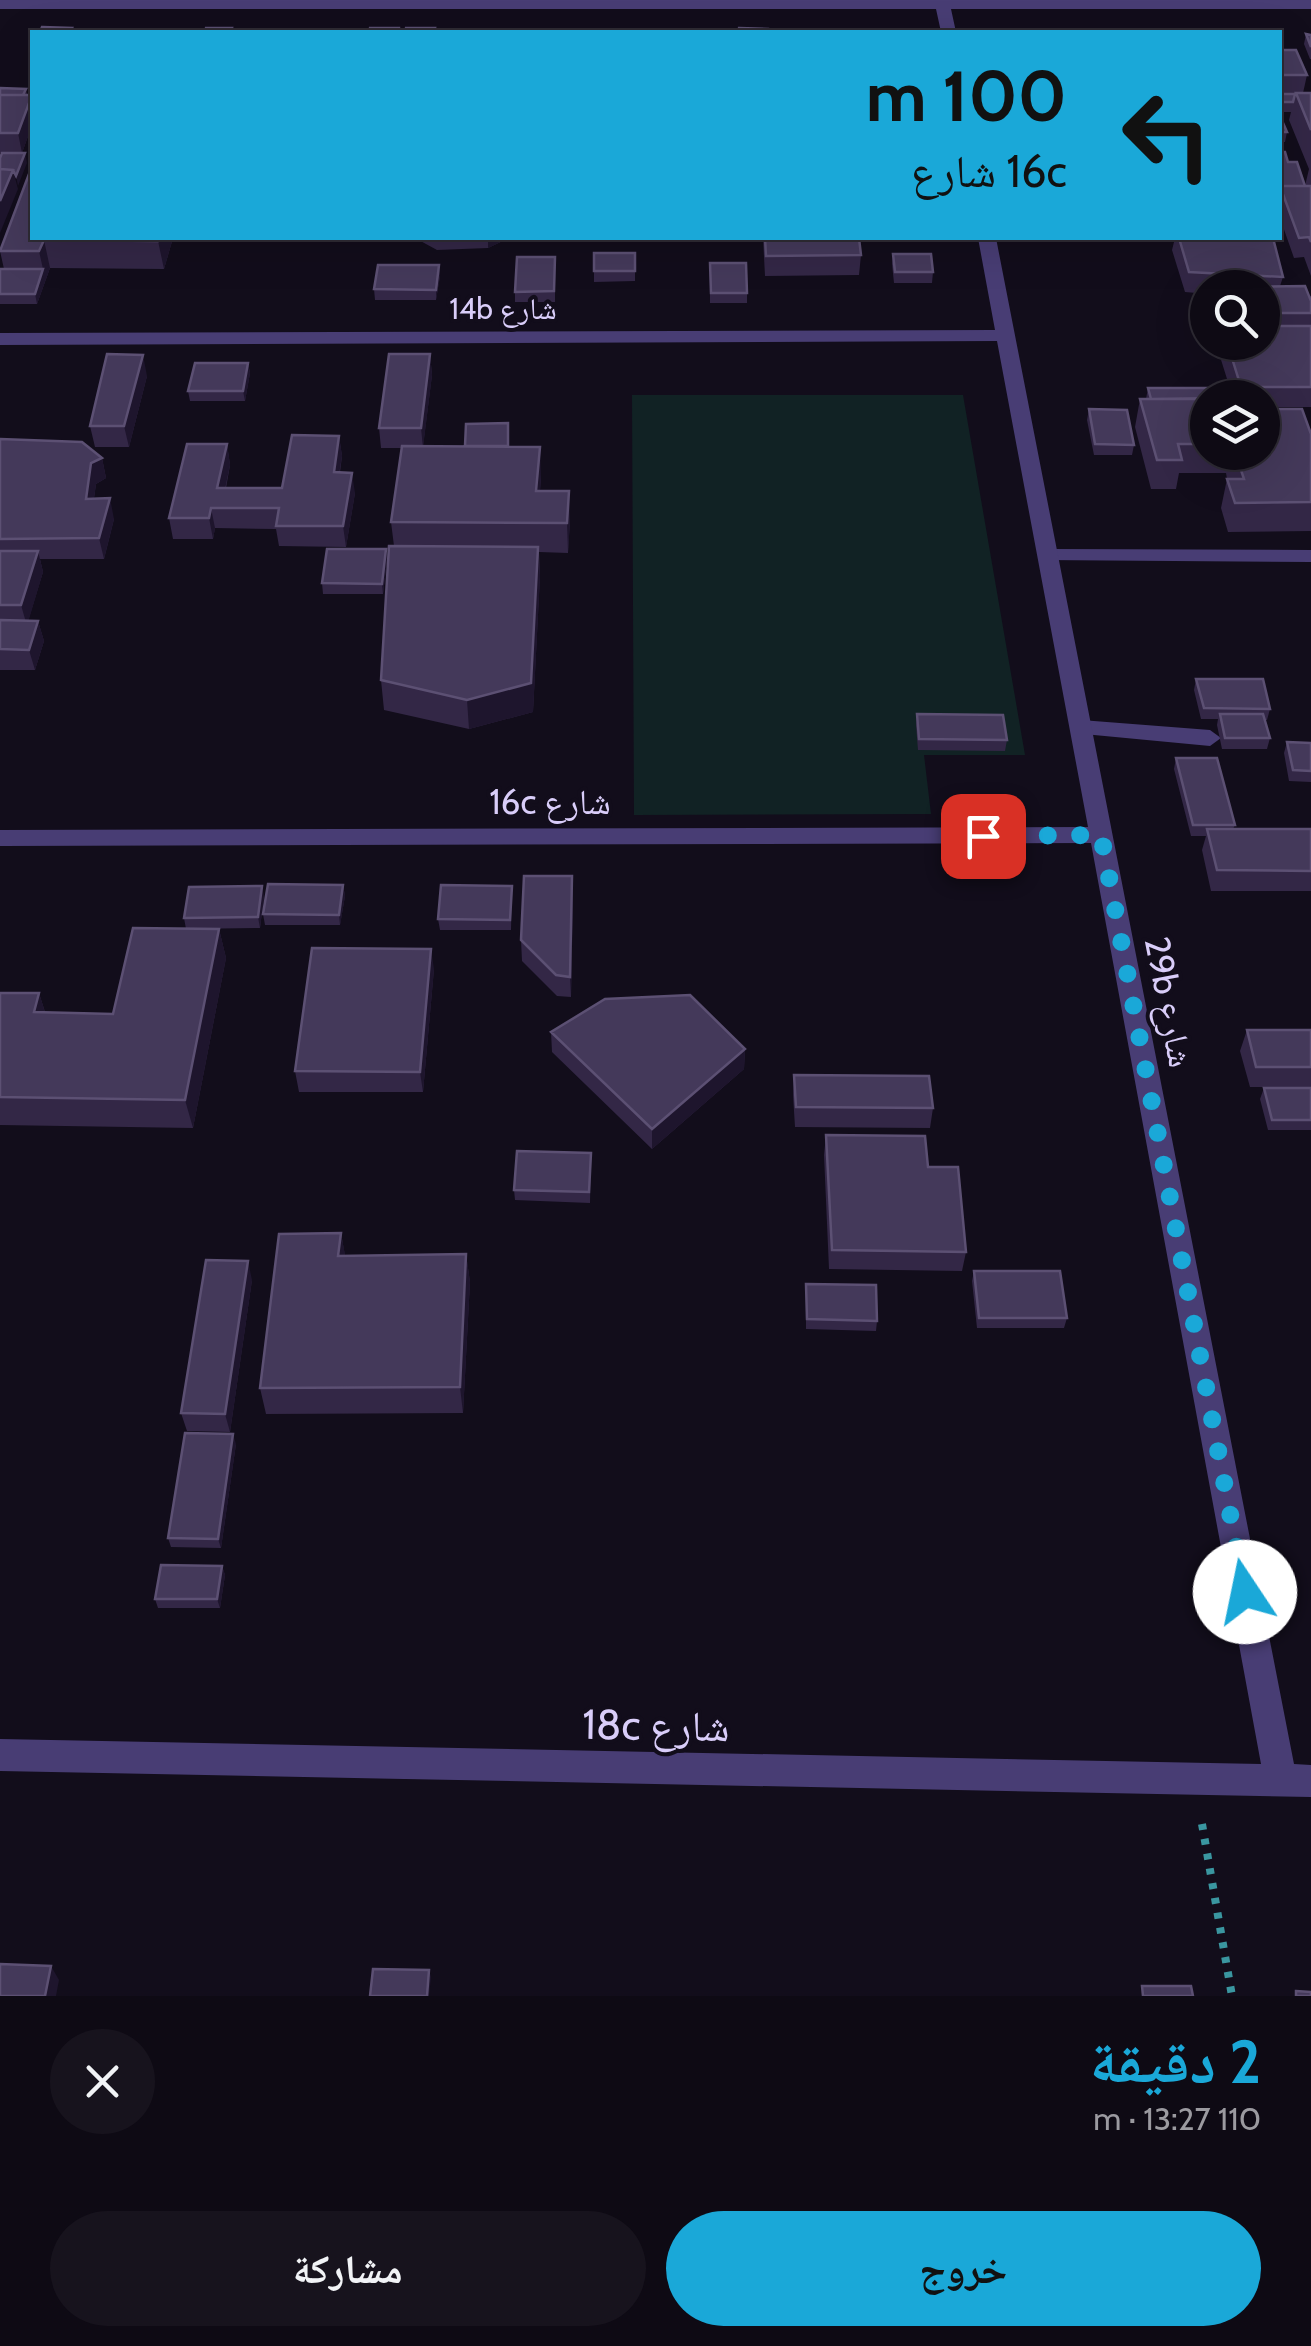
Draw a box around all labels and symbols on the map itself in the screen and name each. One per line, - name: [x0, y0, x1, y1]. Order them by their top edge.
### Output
- street label: 14b شارع: [449, 290, 557, 328]
- street label: 16c شارع: [489, 780, 611, 824]
- pin: [941, 794, 1026, 879]
- street label: 29b شارع: [1135, 933, 1203, 1071]
- position arrow: [1193, 1540, 1297, 1644]
- street label: 18c شارع: [582, 1698, 730, 1753]

